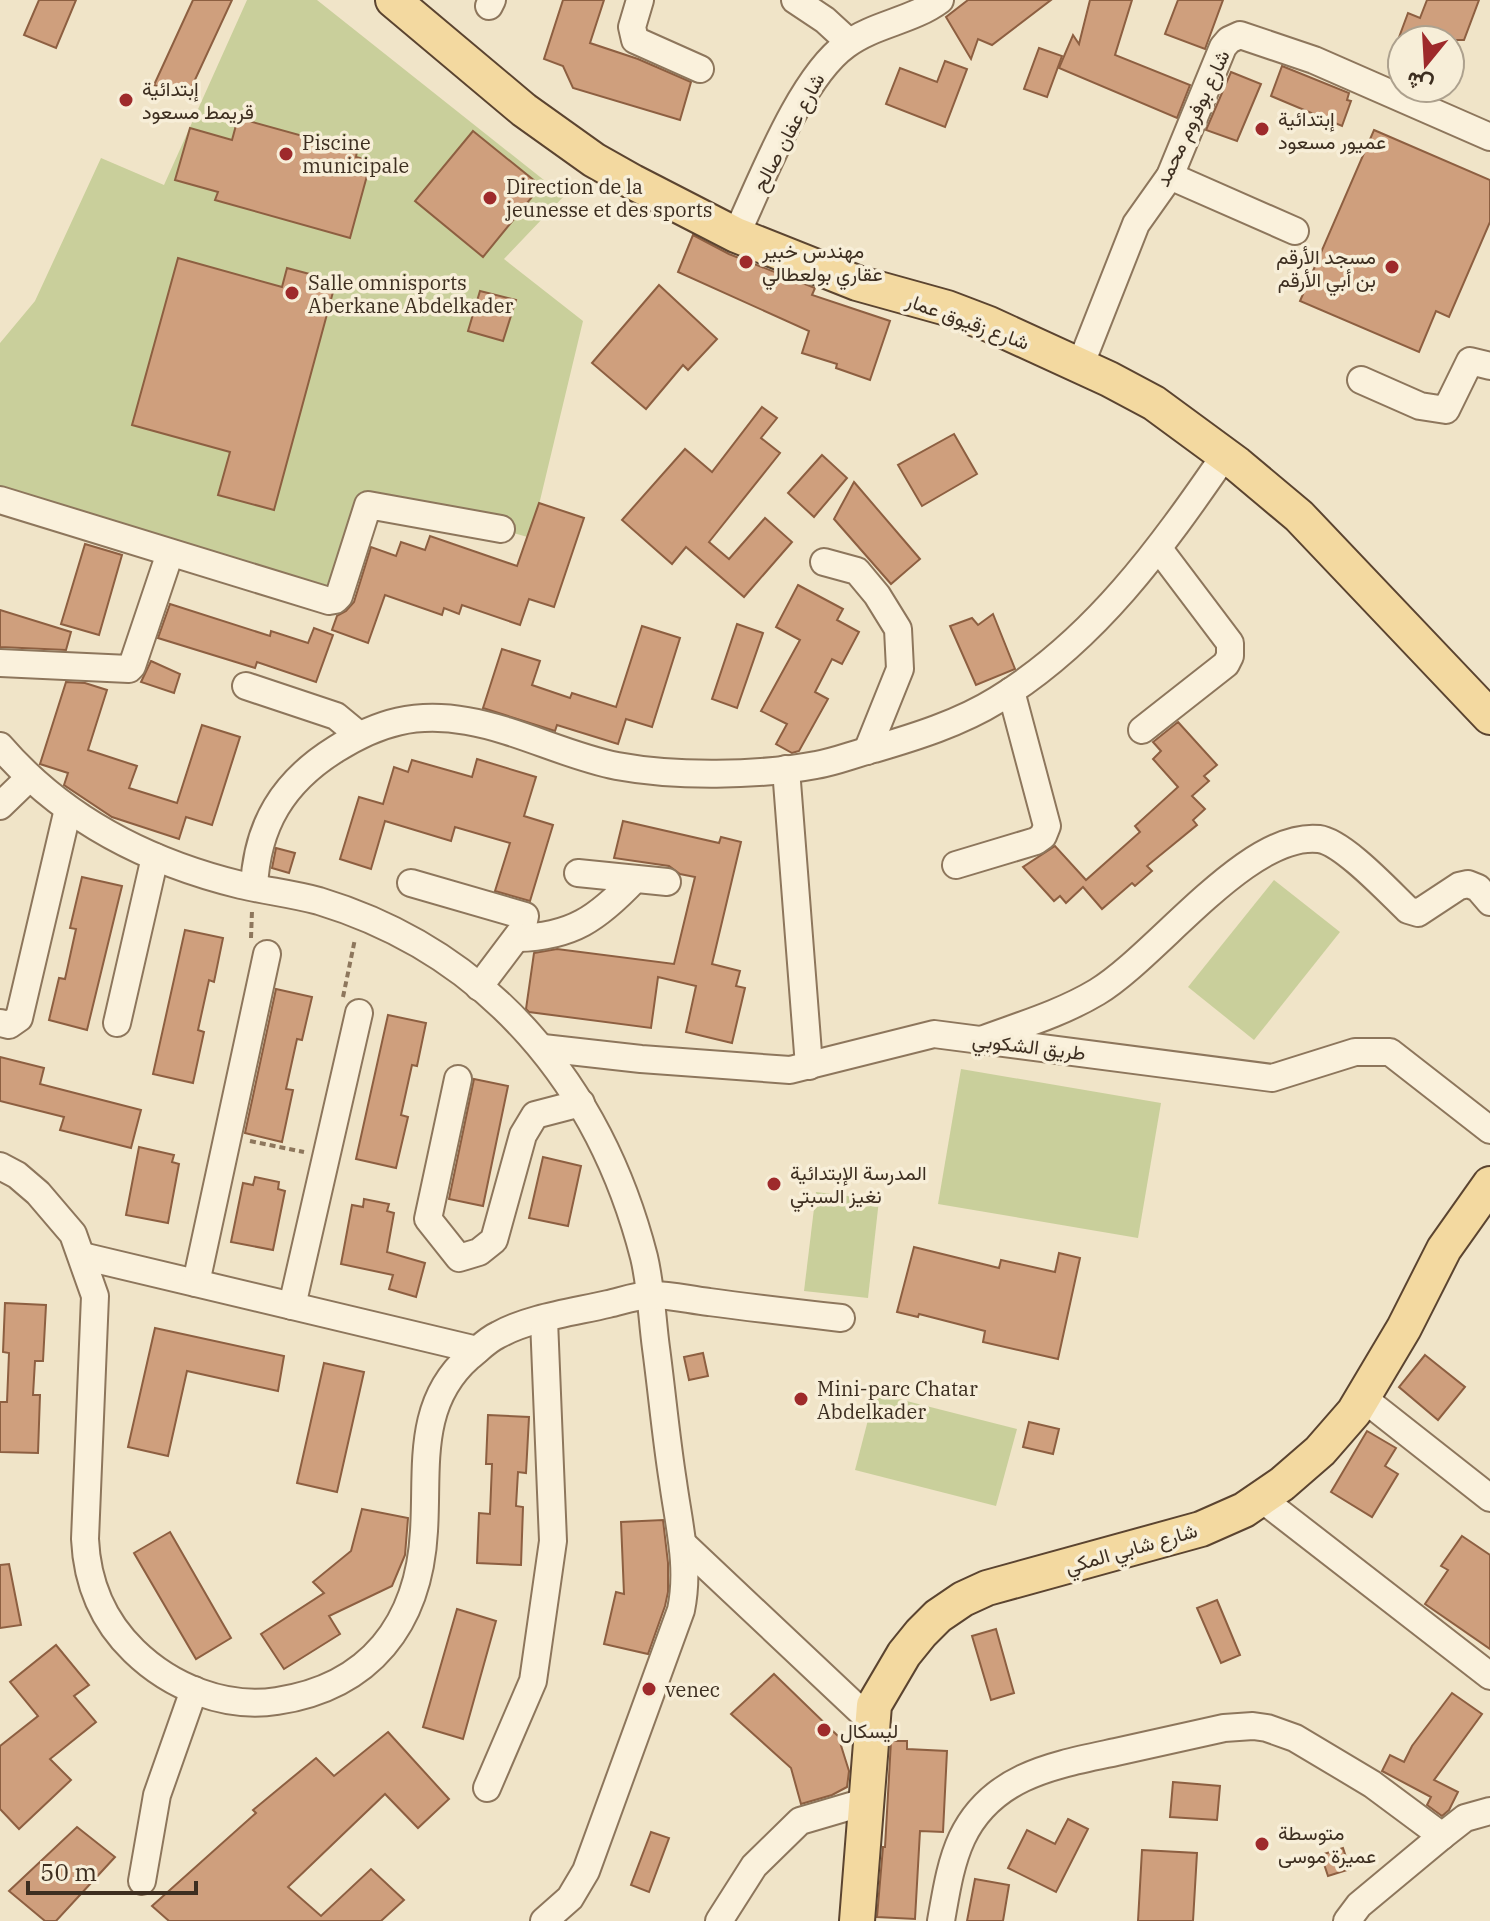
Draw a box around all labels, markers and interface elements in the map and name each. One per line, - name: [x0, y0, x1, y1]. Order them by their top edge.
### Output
- north arrow: [1386, 24, 1466, 104]
- street label: شارع بوفروم محمد: [1148, 45, 1236, 191]
- text: ش: [1403, 66, 1437, 101]
- street label: شارع عفان صالح: [746, 68, 831, 196]
- place label: إبتدائية قريمط مسعود: [142, 75, 254, 125]
- marker: إبتدائية قريمط مسعود: [117, 91, 135, 109]
- place label: إبتدائية عميور مسعود: [1278, 105, 1386, 155]
- marker: إبتدائية عميور مسعود: [1253, 120, 1271, 138]
- place label: Piscine municipale: [302, 129, 409, 179]
- marker: Piscine municipale: [277, 145, 295, 163]
- place label: Direction de la jeunesse et des sports: [505, 173, 713, 223]
- marker: Direction de la jeunesse et des sports: [481, 189, 499, 207]
- place label: مهندس خبير عقاري بولعطالي: [761, 237, 883, 291]
- place label: مسجد الأرقم بن أبي الأرقم: [1276, 243, 1376, 297]
- marker: مهندس خبير عقاري بولعطالي: [737, 253, 755, 271]
- marker: مسجد الأرقم بن أبي الأرقم: [1383, 258, 1401, 276]
- place label: Salle omnisports Aberkane Abdelkader: [308, 269, 513, 319]
- marker: Salle omnisports Aberkane Abdelkader: [283, 284, 301, 302]
- street label: شارع زقيوق عمار: [901, 286, 1033, 357]
- street label: طريق الشكوبي: [970, 1026, 1087, 1070]
- place label: المدرسة الإبتدائية نغيز السبتي: [790, 1159, 927, 1213]
- marker: المدرسة الإبتدائية نغيز السبتي: [765, 1175, 783, 1193]
- place label: Mini-parc Chatar Abdelkader: [817, 1375, 978, 1425]
- marker: Mini-parc Chatar Abdelkader: [792, 1390, 810, 1408]
- street label: شارع شابي المكي: [1062, 1516, 1201, 1584]
- place label: venec: [665, 1676, 720, 1703]
- marker: venec: [640, 1680, 658, 1698]
- place label: ليسكال: [840, 1717, 898, 1744]
- marker: ليسكال: [815, 1721, 833, 1739]
- place label: متوسطة عميرة موسى: [1278, 1819, 1376, 1869]
- marker: متوسطة عميرة موسى: [1253, 1835, 1271, 1853]
- scale bar: [28, 1845, 196, 1895]
- text: 50 m: [40, 1856, 97, 1888]

